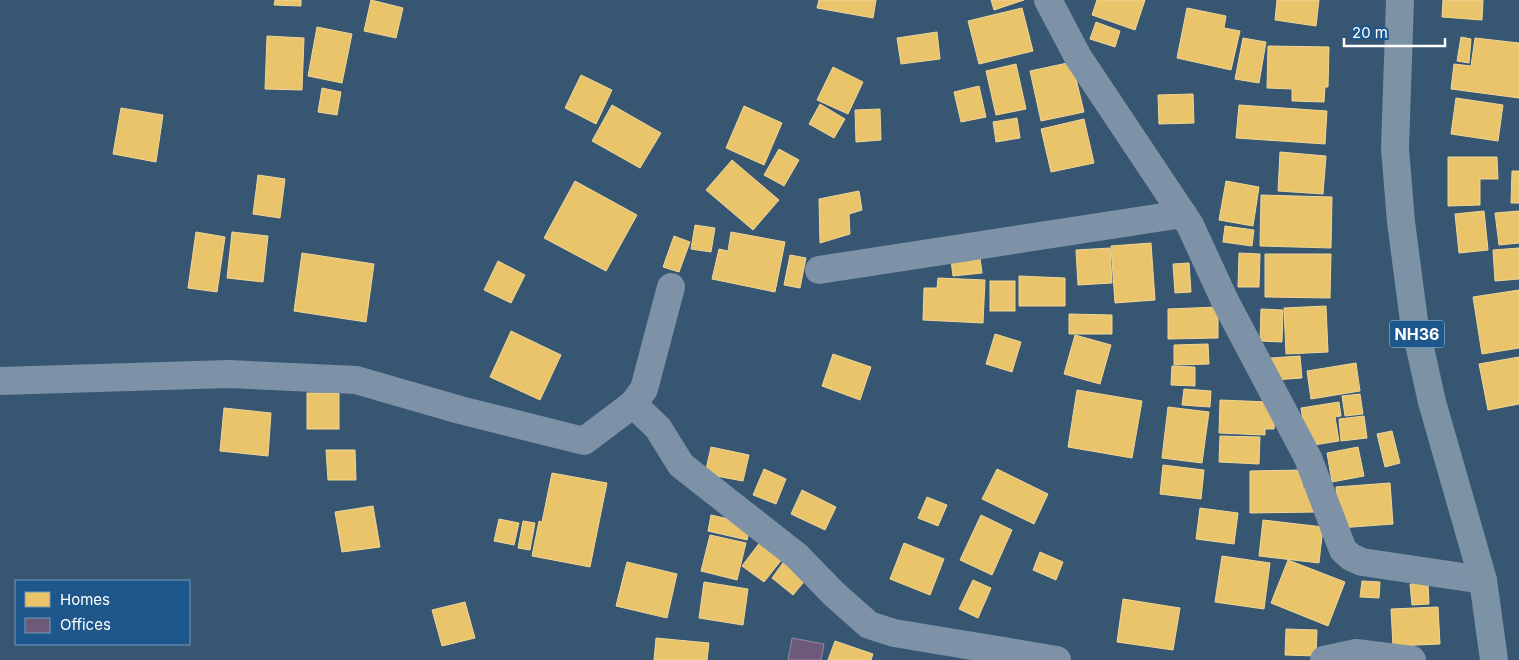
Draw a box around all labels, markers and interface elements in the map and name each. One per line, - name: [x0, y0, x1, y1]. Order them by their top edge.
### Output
- scale bar: [1344, 15, 1445, 47]
- text: 20 m: [1352, 23, 1388, 42]
- road number: NH36: [1390, 320, 1444, 348]
- legend: [15, 580, 190, 645]
- text: Homes: [60, 590, 110, 609]
- text: Offices: [60, 615, 111, 634]

